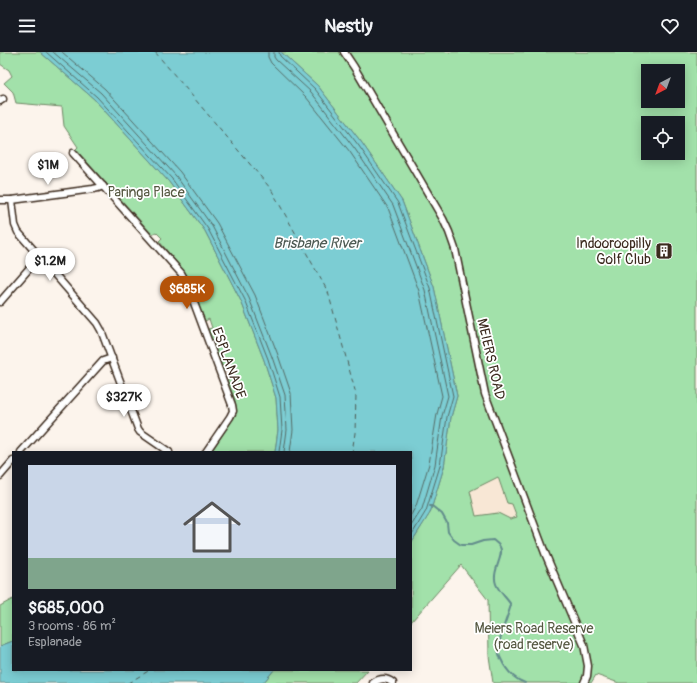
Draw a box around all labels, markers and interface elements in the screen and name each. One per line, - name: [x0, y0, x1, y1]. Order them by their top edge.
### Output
- icon: menu: [16, 15, 38, 37]
- text: Nestly: [324, 15, 373, 38]
- icon: heart: [659, 15, 681, 37]
- north arrow: [641, 64, 685, 108]
- map controls: [641, 64, 685, 160]
- button: locate: [641, 116, 685, 160]
- pin: $1M: [29, 152, 67, 186]
- text: $1M: [37, 157, 59, 173]
- park label: Paringa Place: [107, 184, 185, 201]
- water label: Brisbane River: [273, 234, 362, 253]
- place label: Indooroopilly Golf Club: [576, 235, 651, 268]
- building icon: Indooroopilly Golf Club: [654, 241, 674, 261]
- pin: $1.2M: [22, 248, 78, 282]
- text: $1.2M: [34, 253, 66, 269]
- pin: $685K: [159, 276, 215, 310]
- text: $685K: [169, 281, 205, 297]
- street label: MEIERS ROAD: [473, 317, 509, 401]
- street label: ESPLANADE: [208, 325, 250, 401]
- pin: $327K: [96, 384, 152, 418]
- text: $327K: [106, 389, 142, 405]
- icon: home: [176, 491, 248, 563]
- text: $685,000: [28, 597, 104, 618]
- text: 3 rooms · 86 m²: [28, 618, 116, 634]
- park label: Meiers Road Reserve (road reserve): [474, 620, 594, 653]
- text: Esplanade: [28, 634, 82, 650]

